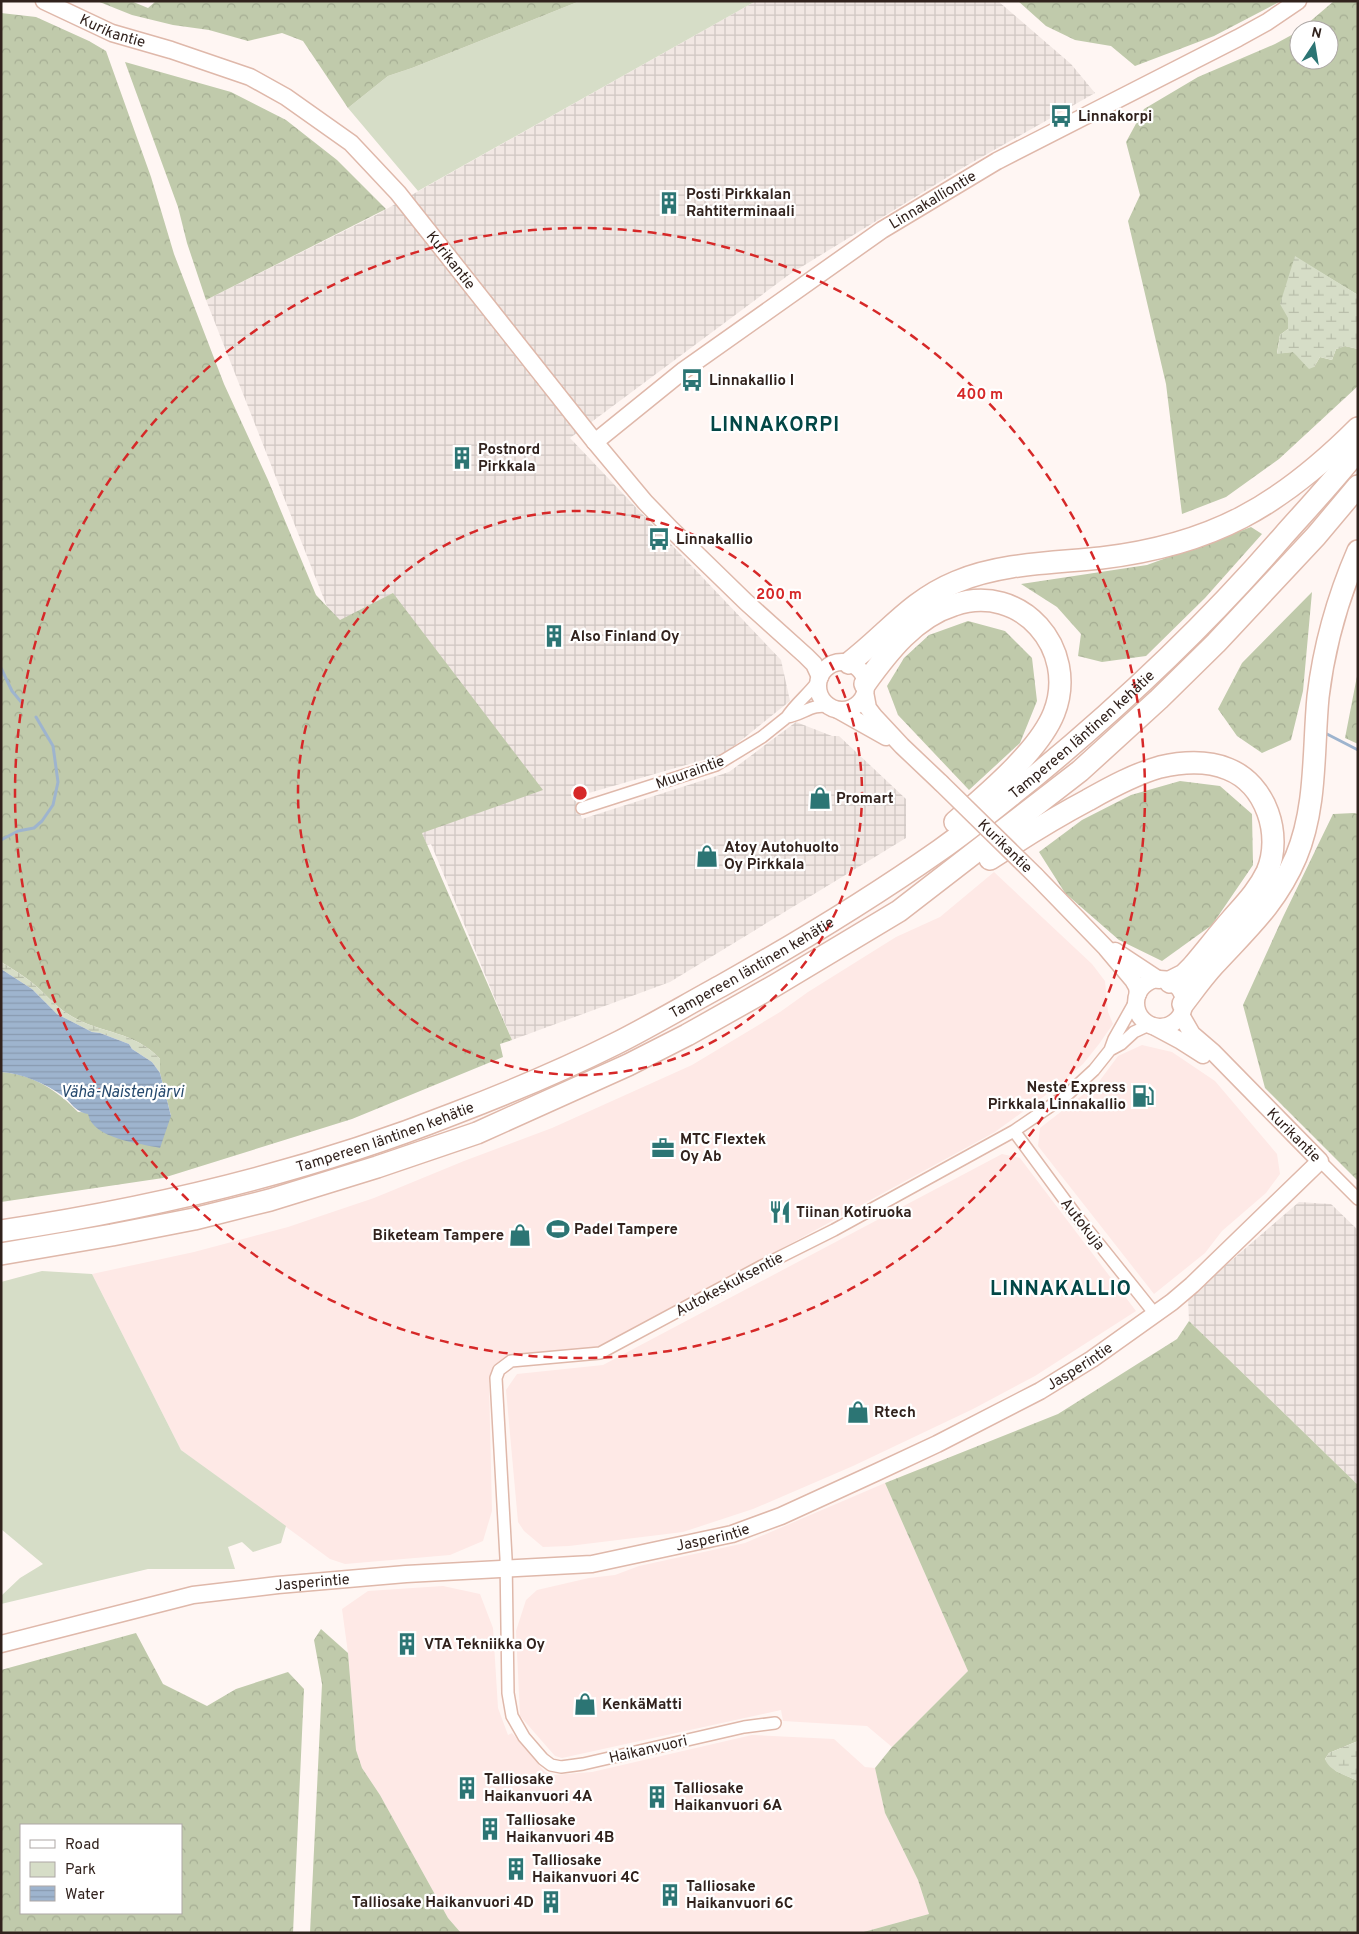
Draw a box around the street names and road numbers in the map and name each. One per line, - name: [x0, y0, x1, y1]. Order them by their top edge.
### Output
- street label: Kurikantie: [76, 11, 147, 53]
- street label: Linnakalliontie: [886, 168, 980, 234]
- street label: Kurikantie: [421, 228, 479, 294]
- street label: Tampereen läntinen kehätie: [1006, 667, 1160, 804]
- street label: Muuraintie: [654, 752, 727, 795]
- street label: Kurikantie: [973, 816, 1036, 878]
- street label: Tampereen läntinen kehätie: [667, 914, 838, 1024]
- street label: Tampereen läntinen kehätie: [294, 1099, 477, 1178]
- street label: Kurikantie: [1262, 1105, 1324, 1167]
- street label: Autokuja: [1056, 1195, 1108, 1255]
- street label: Autokeskuksentie: [673, 1249, 787, 1322]
- street label: Jasperintie: [1043, 1339, 1117, 1396]
- street label: Jasperintie: [674, 1520, 753, 1557]
- street label: Jasperintie: [274, 1571, 351, 1596]
- street label: Haikanvuori: [607, 1732, 689, 1769]

